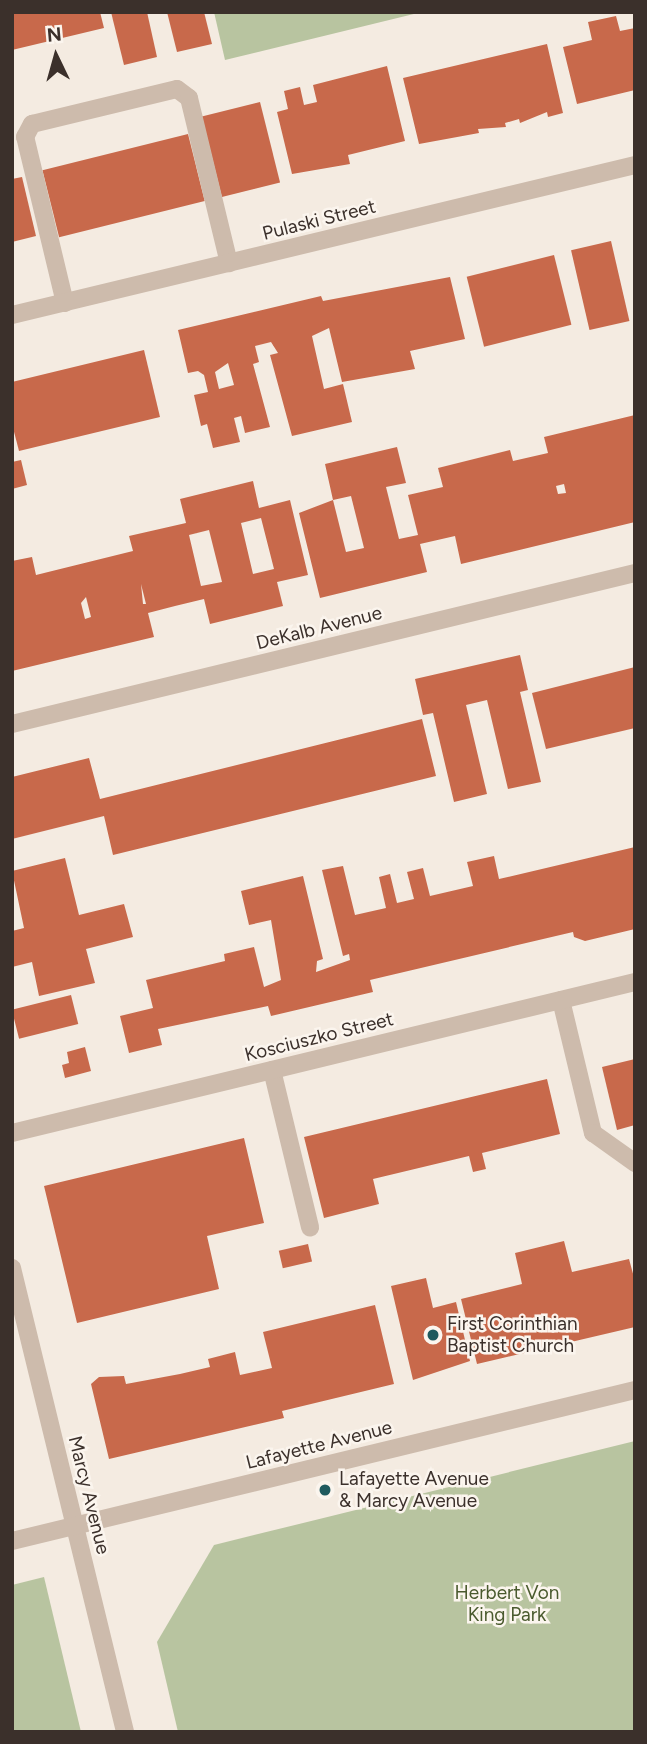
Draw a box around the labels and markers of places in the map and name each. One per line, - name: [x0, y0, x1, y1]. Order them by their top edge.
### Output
- place label: First Corinthian Baptist Church: [447, 1313, 578, 1357]
- marker: First Corinthian Baptist Church: [425, 1327, 441, 1343]
- place label: Lafayette Avenue & Marcy Avenue: [339, 1468, 489, 1512]
- marker: Lafayette Avenue & Marcy Avenue: [317, 1482, 333, 1498]

